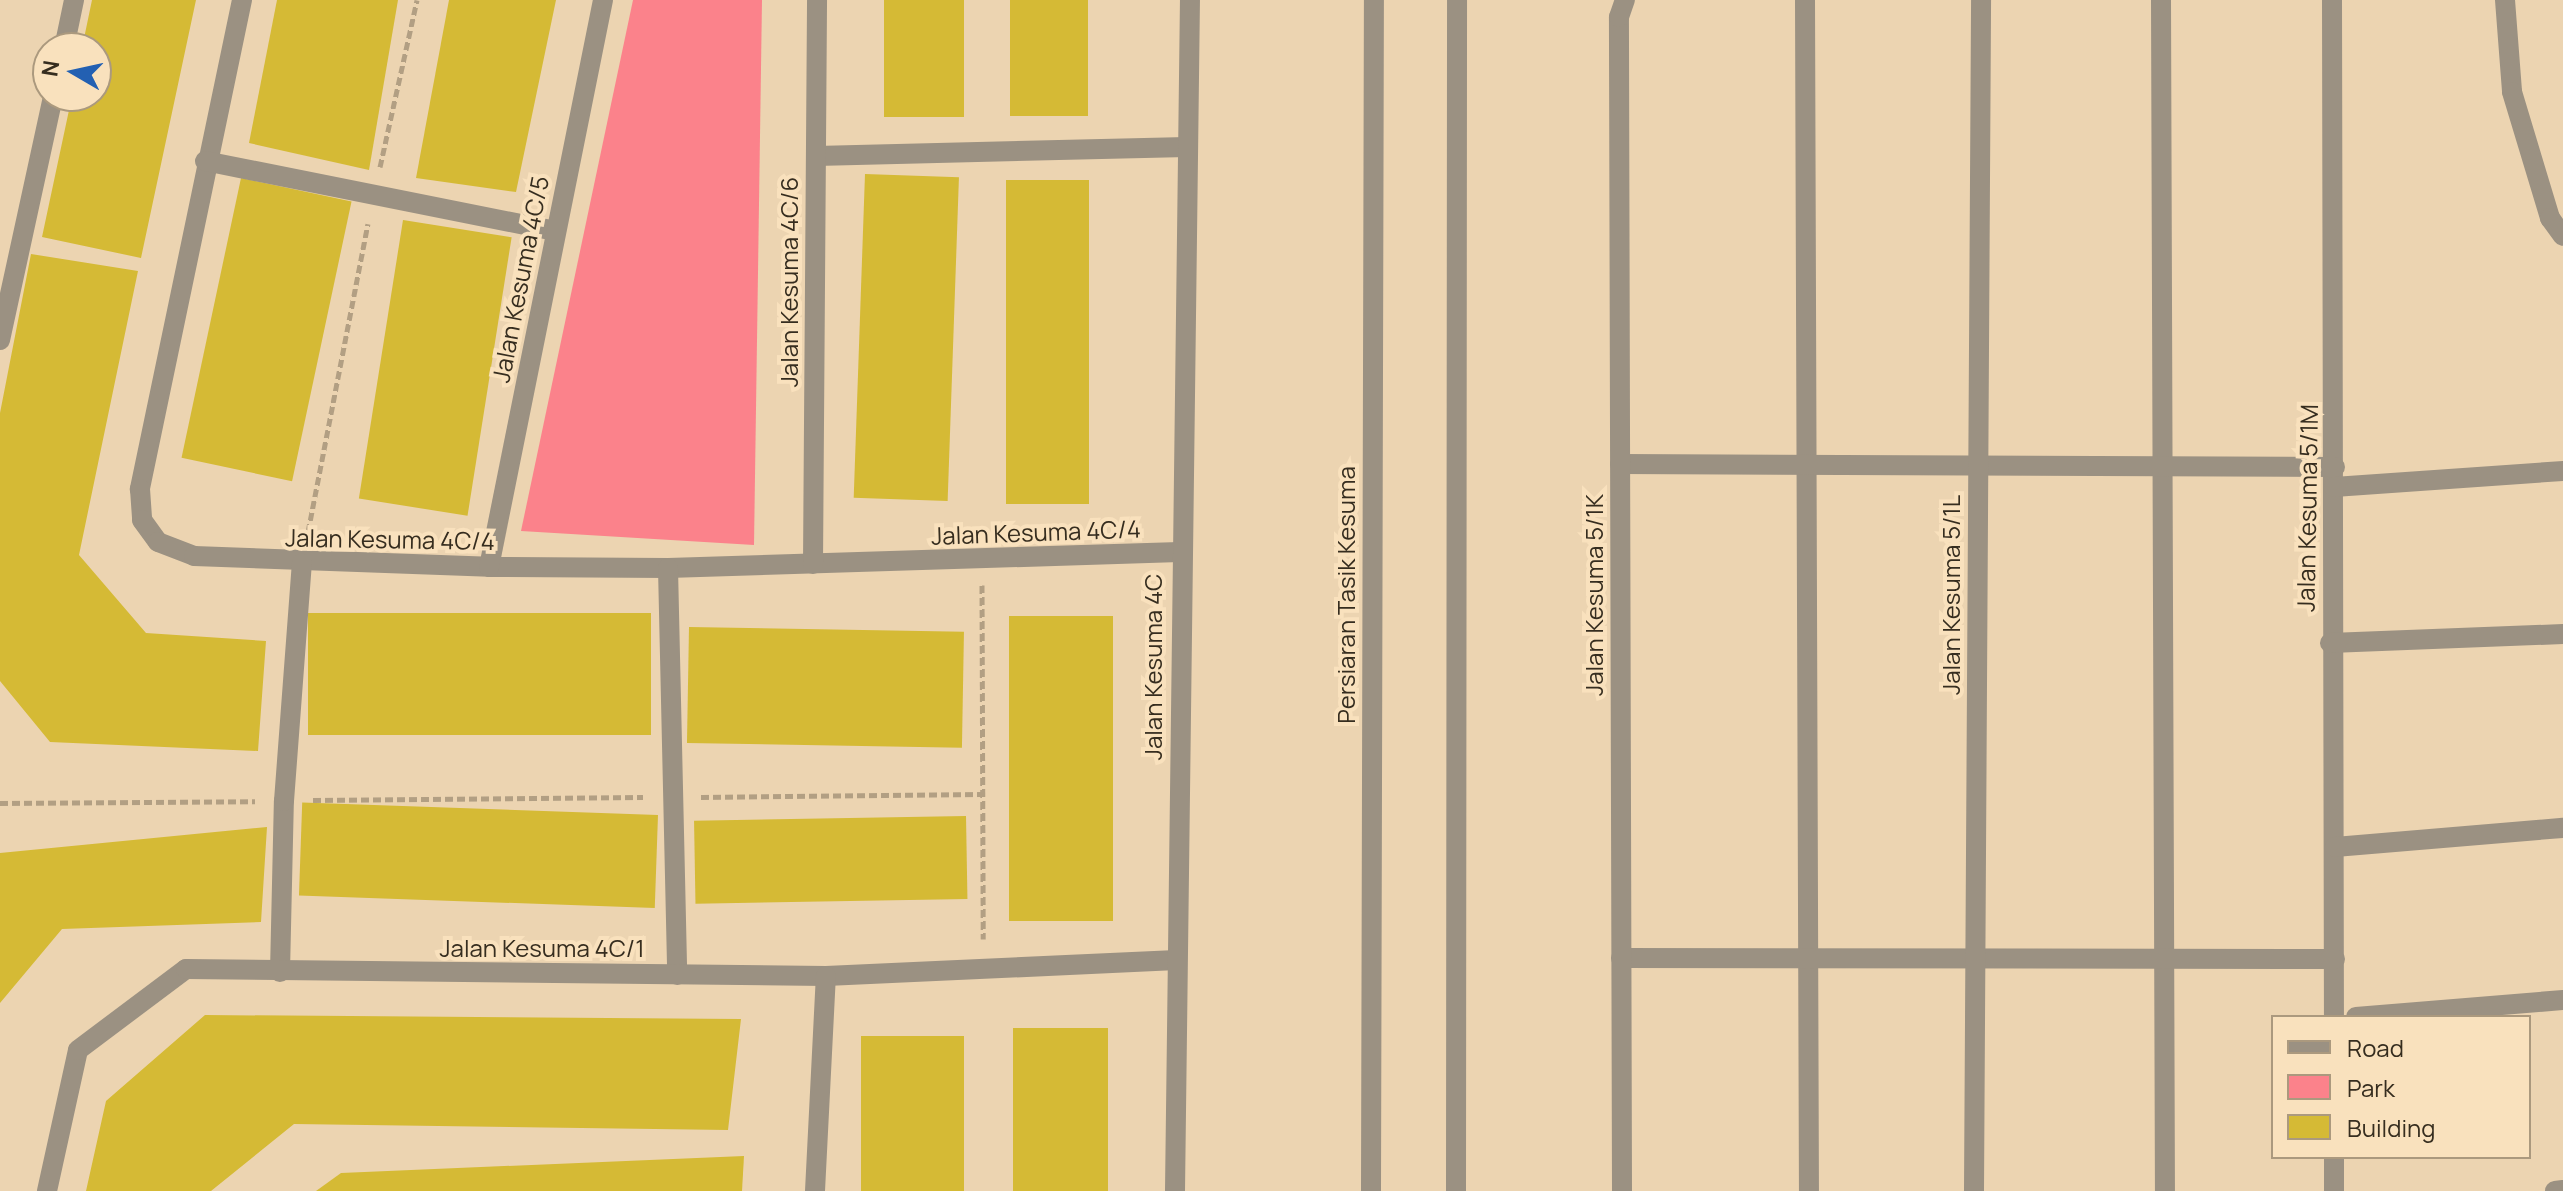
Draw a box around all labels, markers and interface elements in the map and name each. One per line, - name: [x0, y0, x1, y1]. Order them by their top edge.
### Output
- north arrow: [32, 32, 112, 112]
- text: N: [34, 58, 66, 79]
- street label: Jalan Kesuma 4C/5: [486, 173, 554, 385]
- street label: Jalan Kesuma 4C/6: [775, 177, 803, 387]
- street label: Jalan Kesuma 5/1M: [2291, 404, 2323, 612]
- street label: Persiaran Tasik Kesuma: [1332, 466, 1360, 724]
- street label: Jalan Kesuma 5/1K: [1580, 494, 1608, 696]
- street label: Jalan Kesuma 5/1L: [1937, 495, 1965, 695]
- street label: Jalan Kesuma 4C/4: [931, 514, 1141, 550]
- street label: Jalan Kesuma 4C/4: [285, 523, 495, 555]
- street label: Jalan Kesuma 4C: [1139, 574, 1167, 760]
- street label: Jalan Kesuma 4C/1: [439, 934, 645, 962]
- legend: [2271, 1015, 2531, 1159]
- text: Road: [2347, 1031, 2404, 1064]
- text: Park: [2347, 1071, 2395, 1104]
- text: Building: [2347, 1111, 2435, 1144]

